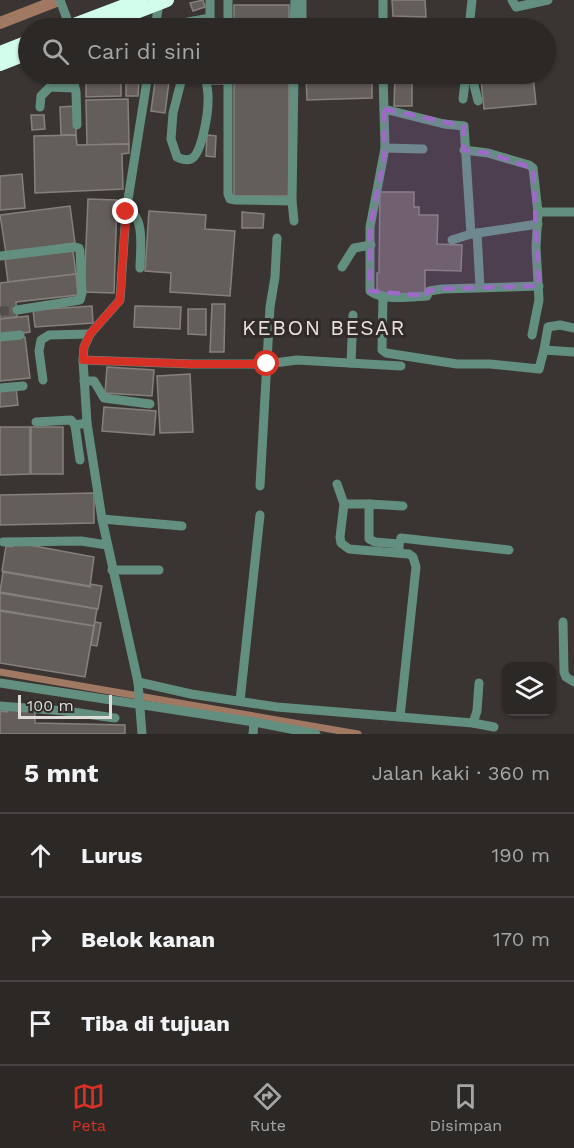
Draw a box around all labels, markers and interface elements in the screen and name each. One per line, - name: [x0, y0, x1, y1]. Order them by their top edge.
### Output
- search box: [18, 18, 556, 84]
- icon: search: [39, 35, 72, 68]
- text: Cari di sini: [87, 39, 201, 64]
- route end: [112, 198, 138, 224]
- district label: KEBON BESAR: [242, 315, 406, 340]
- route start: [253, 350, 279, 376]
- map controls: [502, 662, 556, 716]
- button: layers: [502, 662, 556, 716]
- scale bar: [18, 692, 112, 720]
- text: 100 m: [27, 696, 74, 715]
- text: 5 mnt: [24, 758, 98, 788]
- text: Jalan kaki · 360 m: [372, 761, 550, 785]
- icon: ahead: [24, 839, 57, 872]
- text: Lurus: [81, 843, 143, 868]
- text: 190 m: [492, 843, 550, 867]
- icon: right: [24, 923, 57, 956]
- text: Belok kanan: [81, 927, 215, 952]
- text: 170 m: [493, 927, 550, 951]
- icon: arrive: [24, 1007, 57, 1040]
- text: Tiba di tujuan: [81, 1011, 230, 1036]
- tab: Peta: [72, 1080, 106, 1135]
- tab: Rute: [250, 1080, 286, 1135]
- tab: Disimpan: [430, 1080, 502, 1135]

